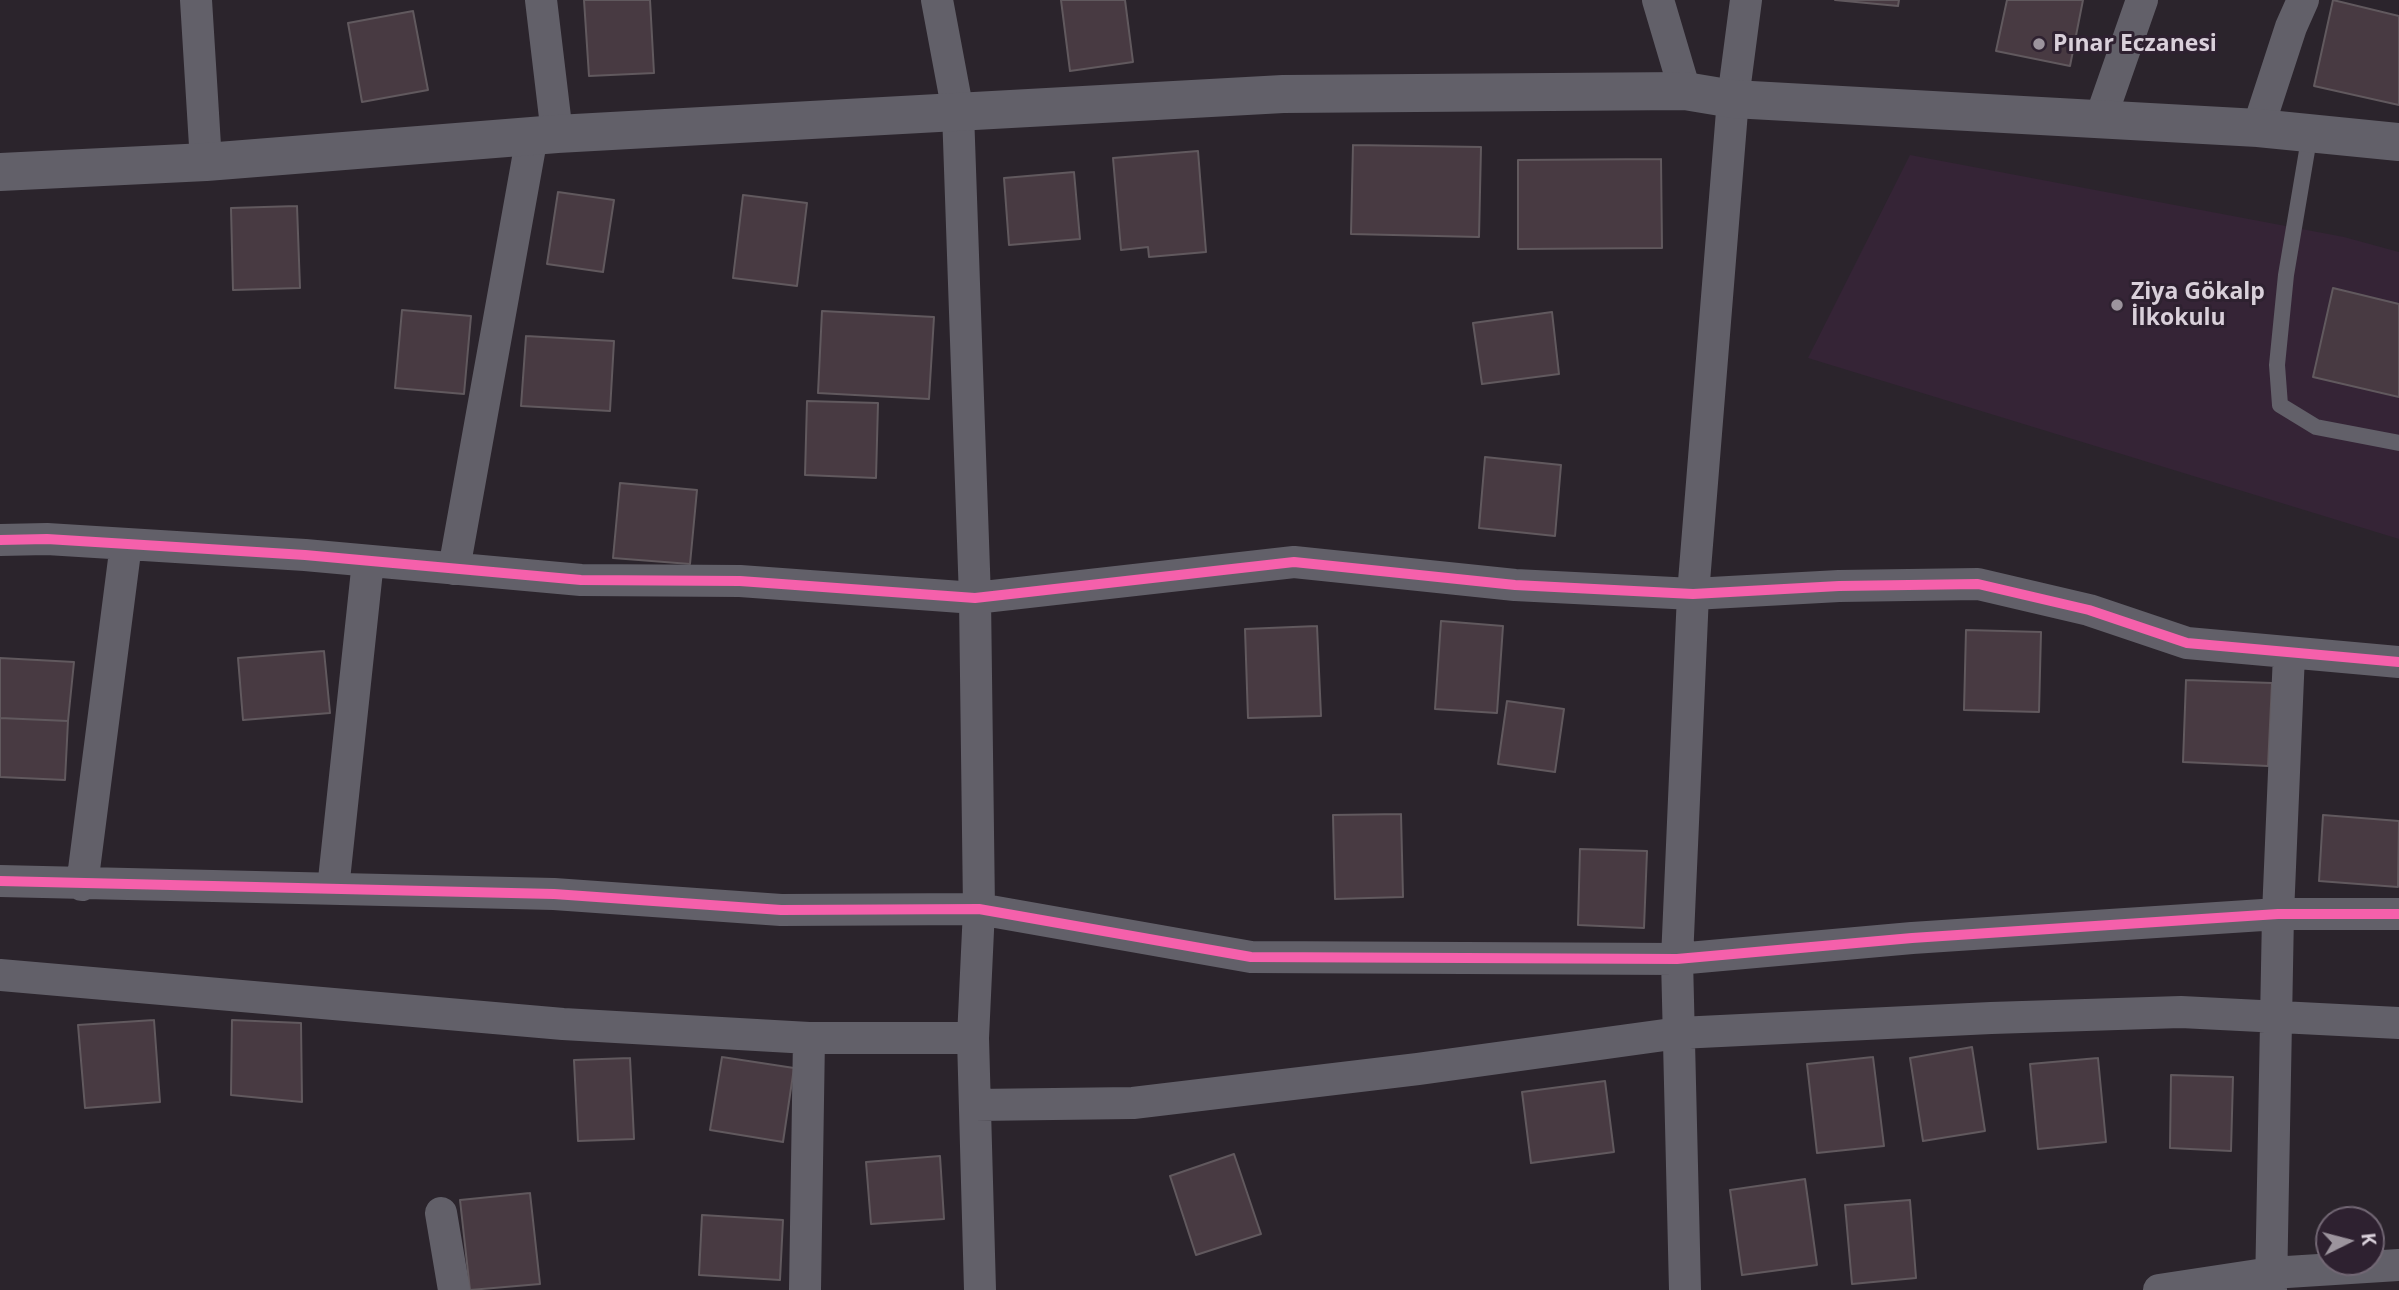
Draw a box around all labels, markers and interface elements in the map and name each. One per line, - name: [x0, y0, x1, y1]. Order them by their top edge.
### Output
- place label: Pınar Eczanesi: [2053, 30, 2217, 58]
- marker: Pınar Eczanesi: [2031, 36, 2047, 52]
- place label: Ziya Gökalp İlkokulu: [2131, 278, 2265, 332]
- marker: Ziya Gökalp İlkokulu: [2109, 297, 2125, 313]
- north arrow: [2315, 1206, 2385, 1276]
- text: K: [2355, 1231, 2382, 1247]

